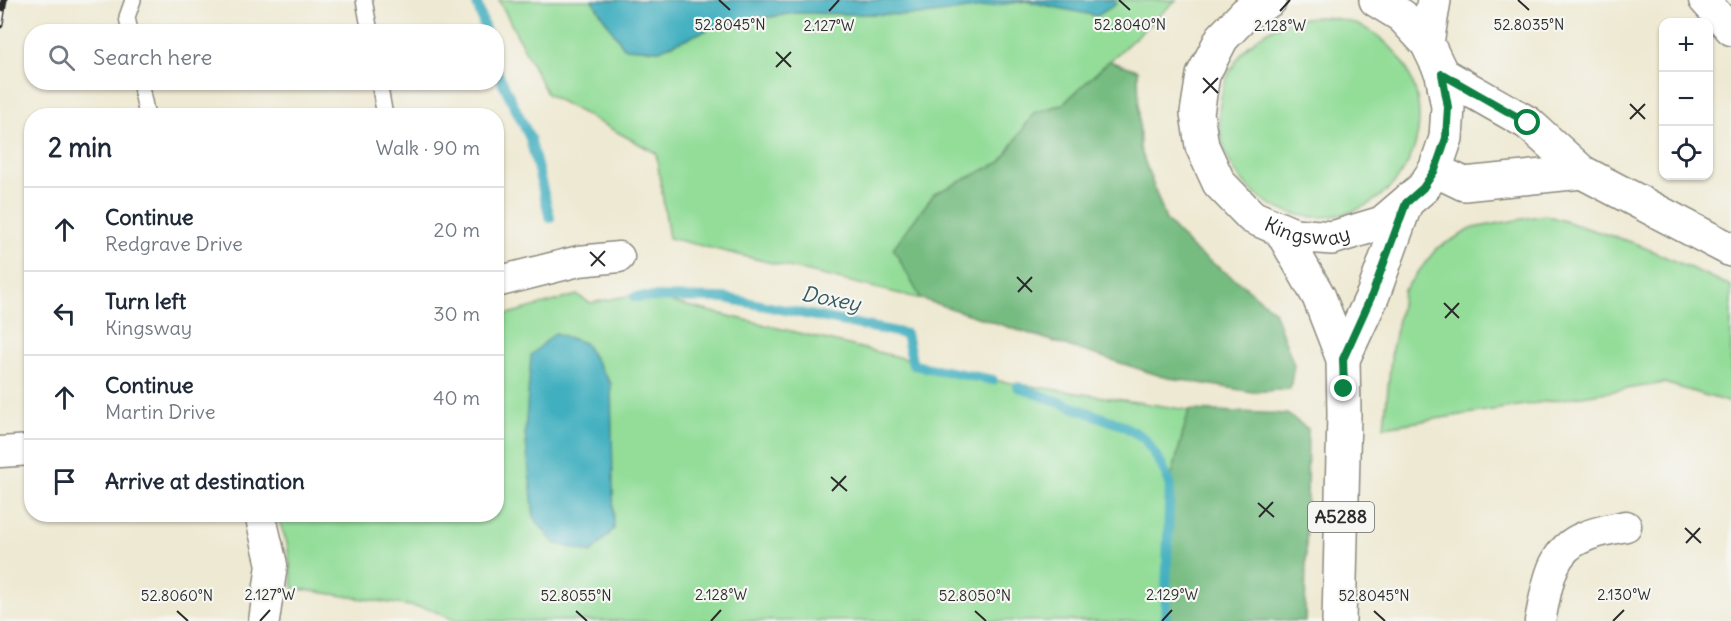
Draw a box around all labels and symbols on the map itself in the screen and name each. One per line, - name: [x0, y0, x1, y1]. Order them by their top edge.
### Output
- text: 52.8045°N: [694, 15, 766, 34]
- text: 52.8040°N: [1094, 15, 1166, 34]
- text: 52.8035°N: [1494, 15, 1564, 34]
- text: 2.127°W: [804, 16, 855, 35]
- text: 2.128°W: [1254, 16, 1306, 35]
- route start: [1514, 109, 1540, 135]
- street label: Kingsway: [1261, 211, 1353, 251]
- water label: Doxey: [799, 280, 865, 318]
- route end: [1330, 375, 1356, 401]
- road number: A5288: [1308, 502, 1374, 532]
- text: 2.127°W: [245, 585, 296, 604]
- text: 2.128°W: [695, 585, 747, 604]
- text: 2.129°W: [1146, 585, 1198, 604]
- text: 2.130°W: [1597, 585, 1651, 604]
- text: 52.8060°N: [141, 586, 213, 605]
- text: 52.8055°N: [540, 586, 612, 605]
- text: 52.8050°N: [939, 586, 1011, 605]
- text: 52.8045°N: [1338, 586, 1410, 605]

